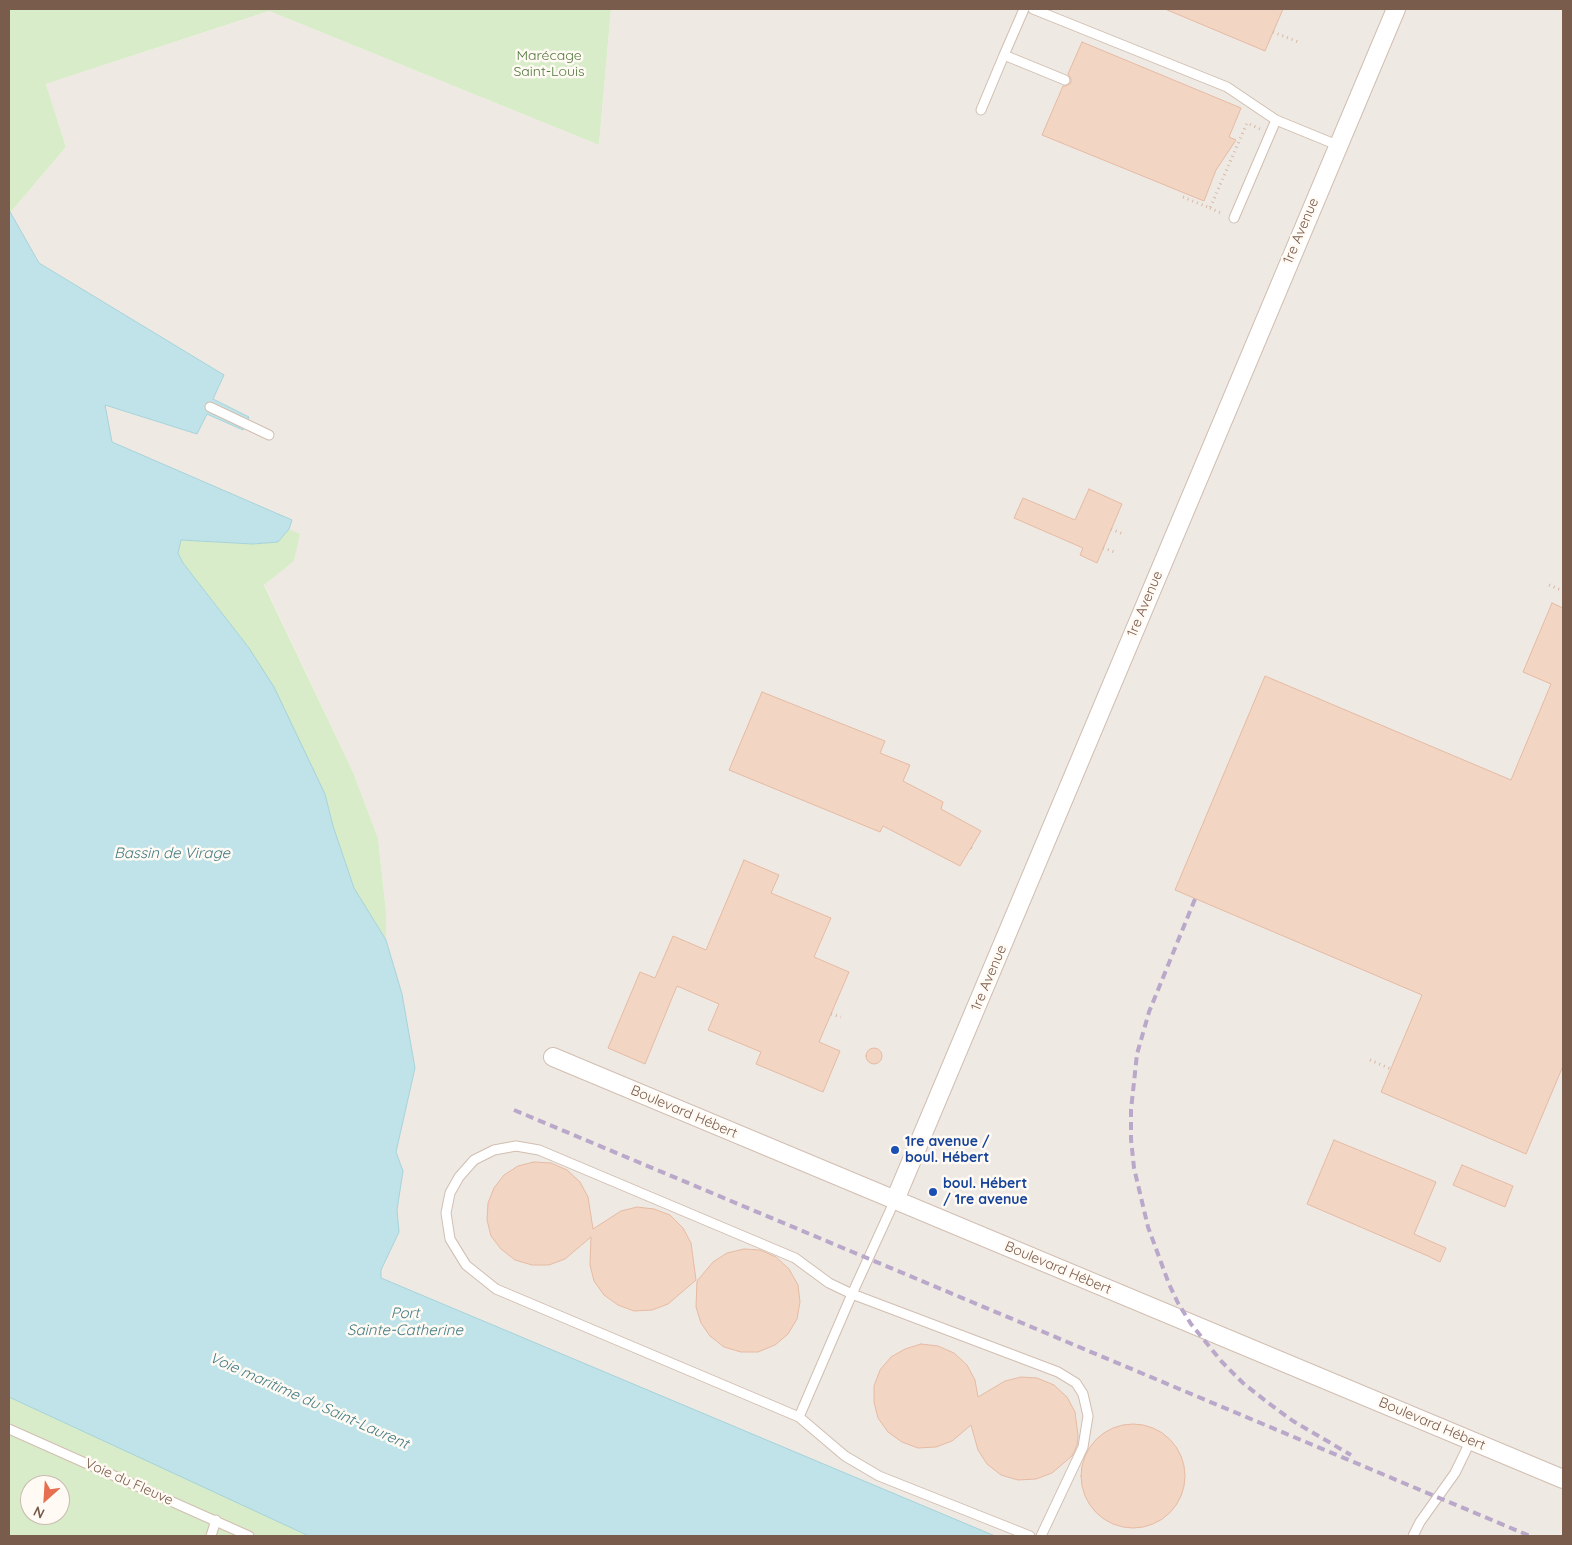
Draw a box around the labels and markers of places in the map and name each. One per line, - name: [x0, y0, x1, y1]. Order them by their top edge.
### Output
- place label: 1re avenue / boul. Hébert: [905, 1134, 990, 1166]
- marker: 1re avenue / boul. Hébert: [889, 1144, 901, 1156]
- place label: boul. Hébert / 1re avenue: [943, 1176, 1028, 1208]
- marker: boul. Hébert / 1re avenue: [927, 1186, 939, 1198]

